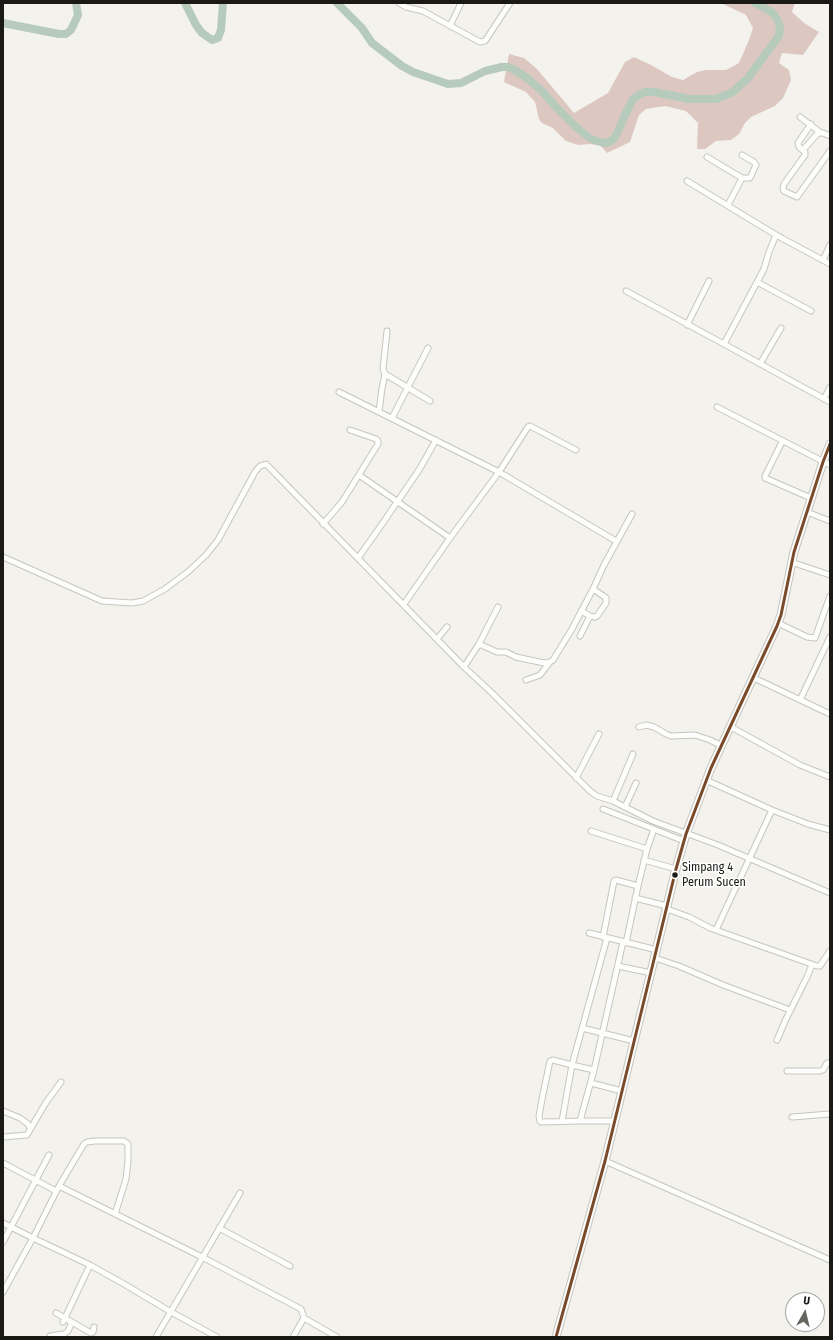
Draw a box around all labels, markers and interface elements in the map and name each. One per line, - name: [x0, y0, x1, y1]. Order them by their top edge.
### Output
- place label: Simpang 4 Perum Sucen: [682, 861, 746, 889]
- marker: Simpang 4 Perum Sucen: [670, 870, 680, 880]
- north arrow: [785, 1292, 825, 1332]
- text: U: [802, 1294, 811, 1307]

